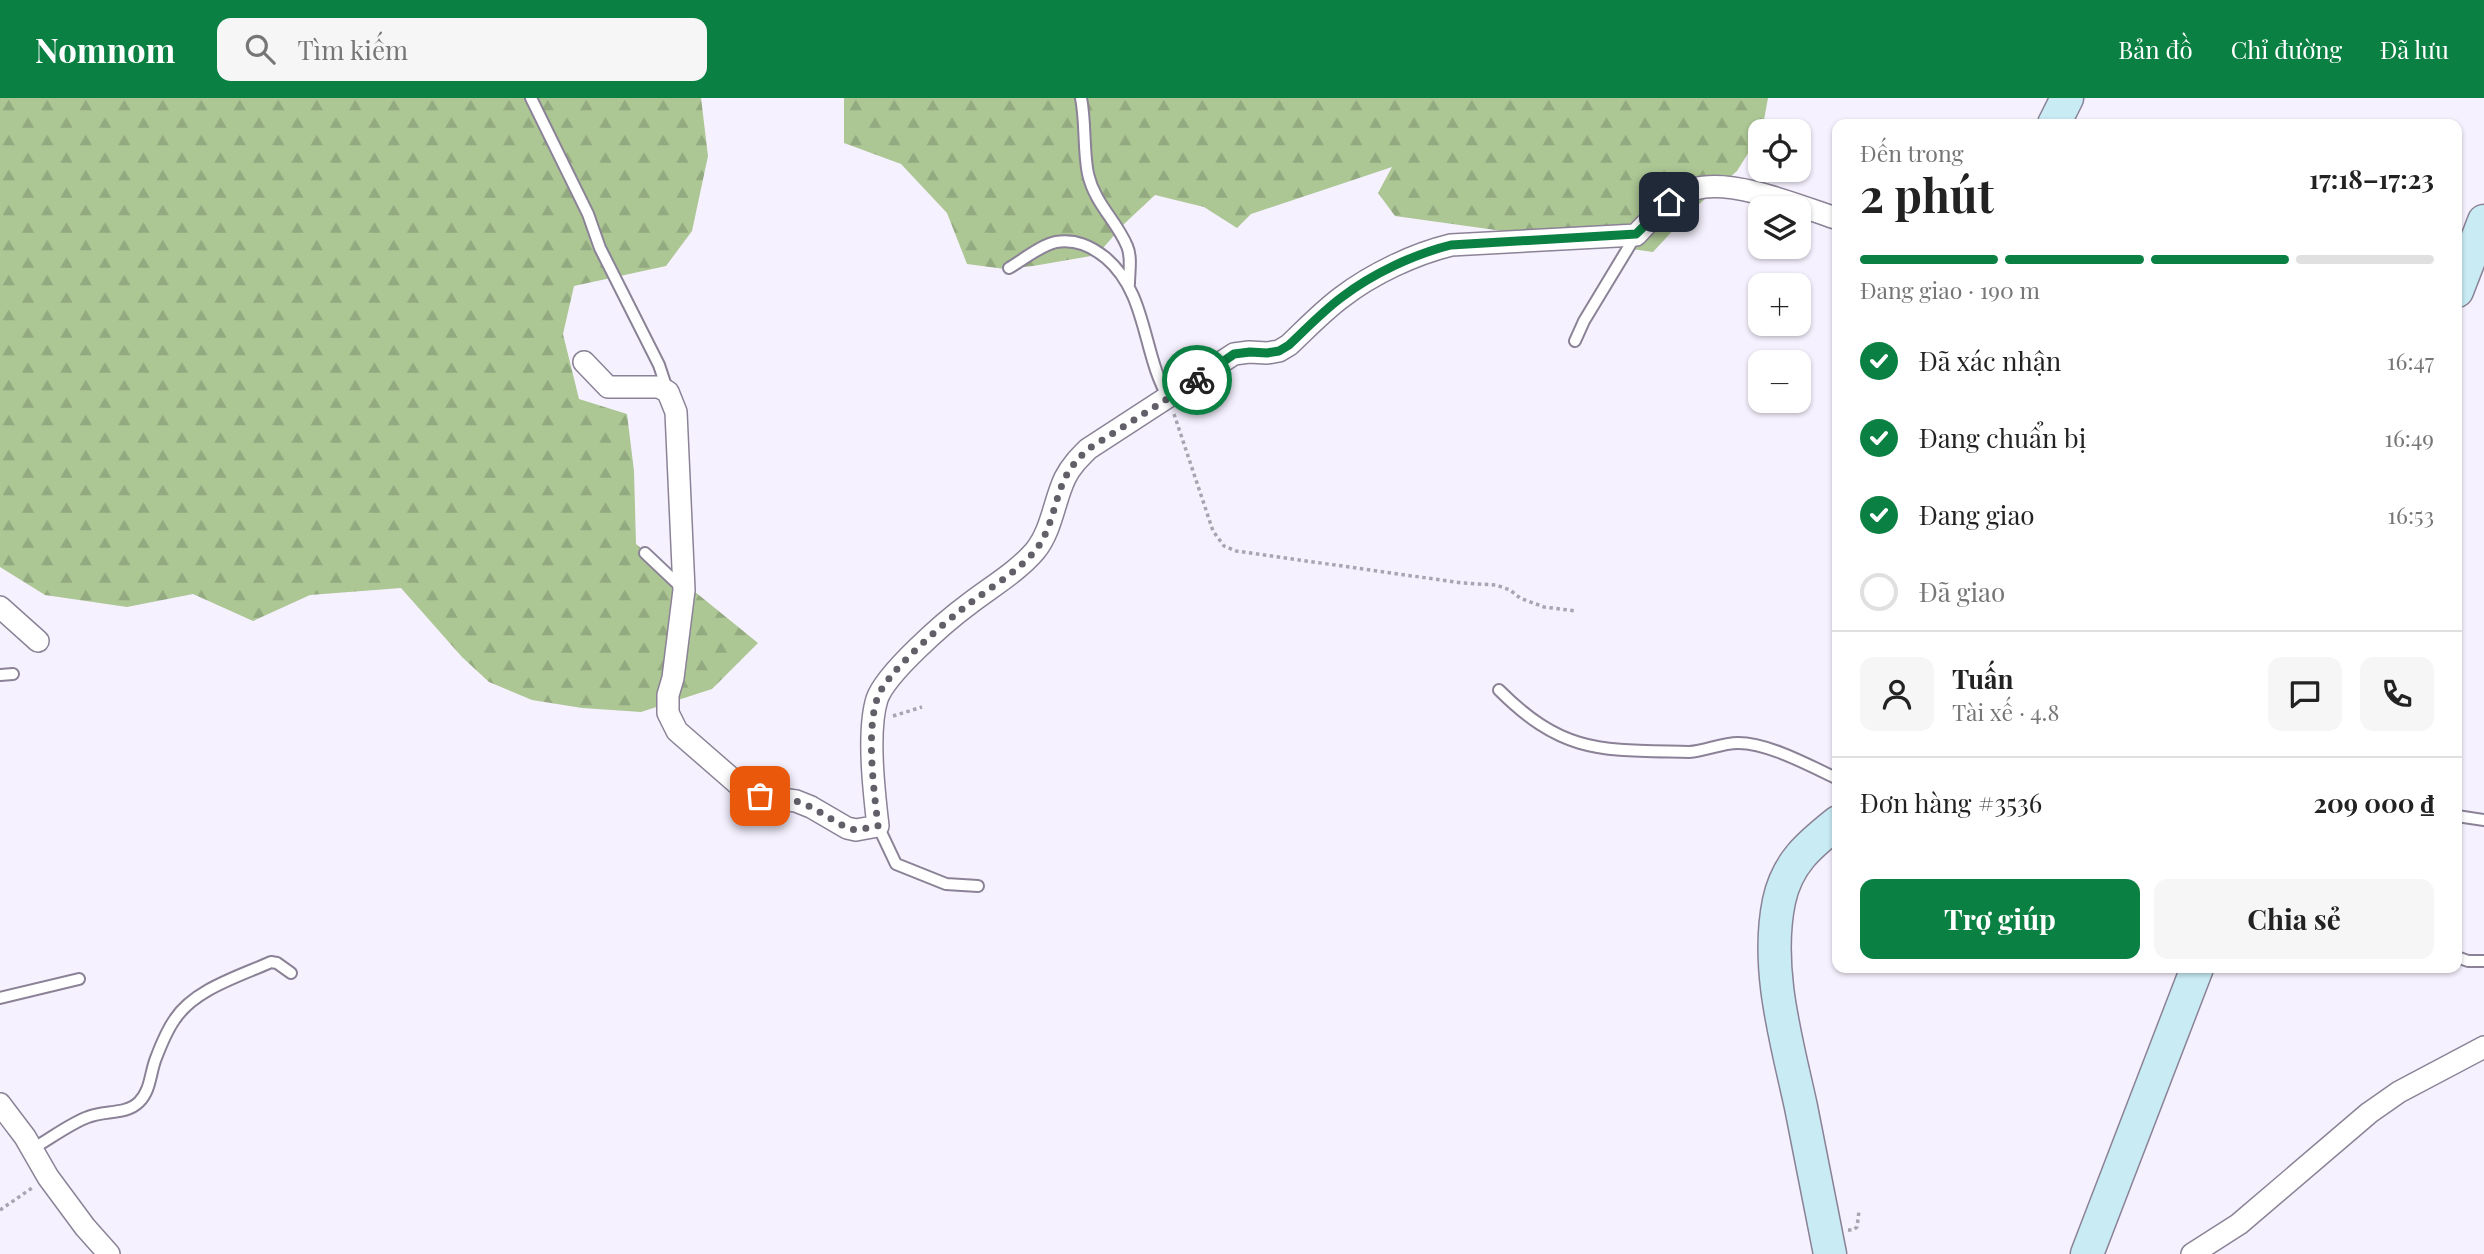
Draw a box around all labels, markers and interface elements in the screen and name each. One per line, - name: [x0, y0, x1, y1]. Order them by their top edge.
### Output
- search box: [217, 18, 707, 81]
- text: Nomnom: [35, 27, 175, 71]
- icon: search: [241, 30, 279, 68]
- text: Tìm kiếm: [297, 32, 408, 67]
- text: Bản đồ: [2118, 33, 2193, 65]
- text: Chỉ đường: [2231, 33, 2342, 65]
- text: Đã lưu: [2380, 33, 2449, 65]
- map controls: [1748, 119, 1811, 413]
- button: locate: [1748, 119, 1811, 182]
- text: Đến trong: [1860, 137, 1964, 168]
- text: 17:18–17:23: [2309, 161, 2434, 196]
- text: 2 phút: [1860, 163, 1994, 225]
- pin: [1639, 172, 1699, 232]
- icon: home: [1650, 183, 1688, 221]
- button: layers: [1748, 196, 1811, 259]
- button: +: [1748, 273, 1811, 336]
- text: Đang giao · 190 m: [1860, 274, 2040, 305]
- icon: check: [1860, 342, 1898, 380]
- text: Đã xác nhận: [1919, 343, 2061, 378]
- courier: [1162, 345, 1232, 415]
- text: 16:47: [2387, 345, 2434, 376]
- button: −: [1748, 350, 1811, 413]
- icon: bike: [1178, 361, 1216, 399]
- icon: check: [1860, 419, 1898, 457]
- text: Đang chuẩn bị: [1919, 420, 2086, 455]
- text: 16:49: [2384, 422, 2434, 453]
- icon: check: [1860, 496, 1898, 534]
- text: Đang giao: [1919, 497, 2035, 532]
- text: 16:53: [2388, 499, 2434, 530]
- text: Đã giao: [1919, 574, 2005, 609]
- button: person: [1860, 657, 1934, 731]
- button: chat: [2268, 657, 2342, 731]
- button: phone: [2360, 657, 2434, 731]
- text: Tuấn: [1952, 661, 2013, 696]
- text: Tài xế · 4.8: [1952, 696, 2059, 727]
- pin: [730, 766, 790, 826]
- icon: bag: [741, 777, 779, 815]
- text: Đơn hàng #3536: [1860, 785, 2042, 820]
- text: 209 000 ₫: [2313, 785, 2434, 820]
- button: Trợ giúp: [1860, 879, 2140, 959]
- button: Chia sẻ: [2154, 879, 2434, 959]

